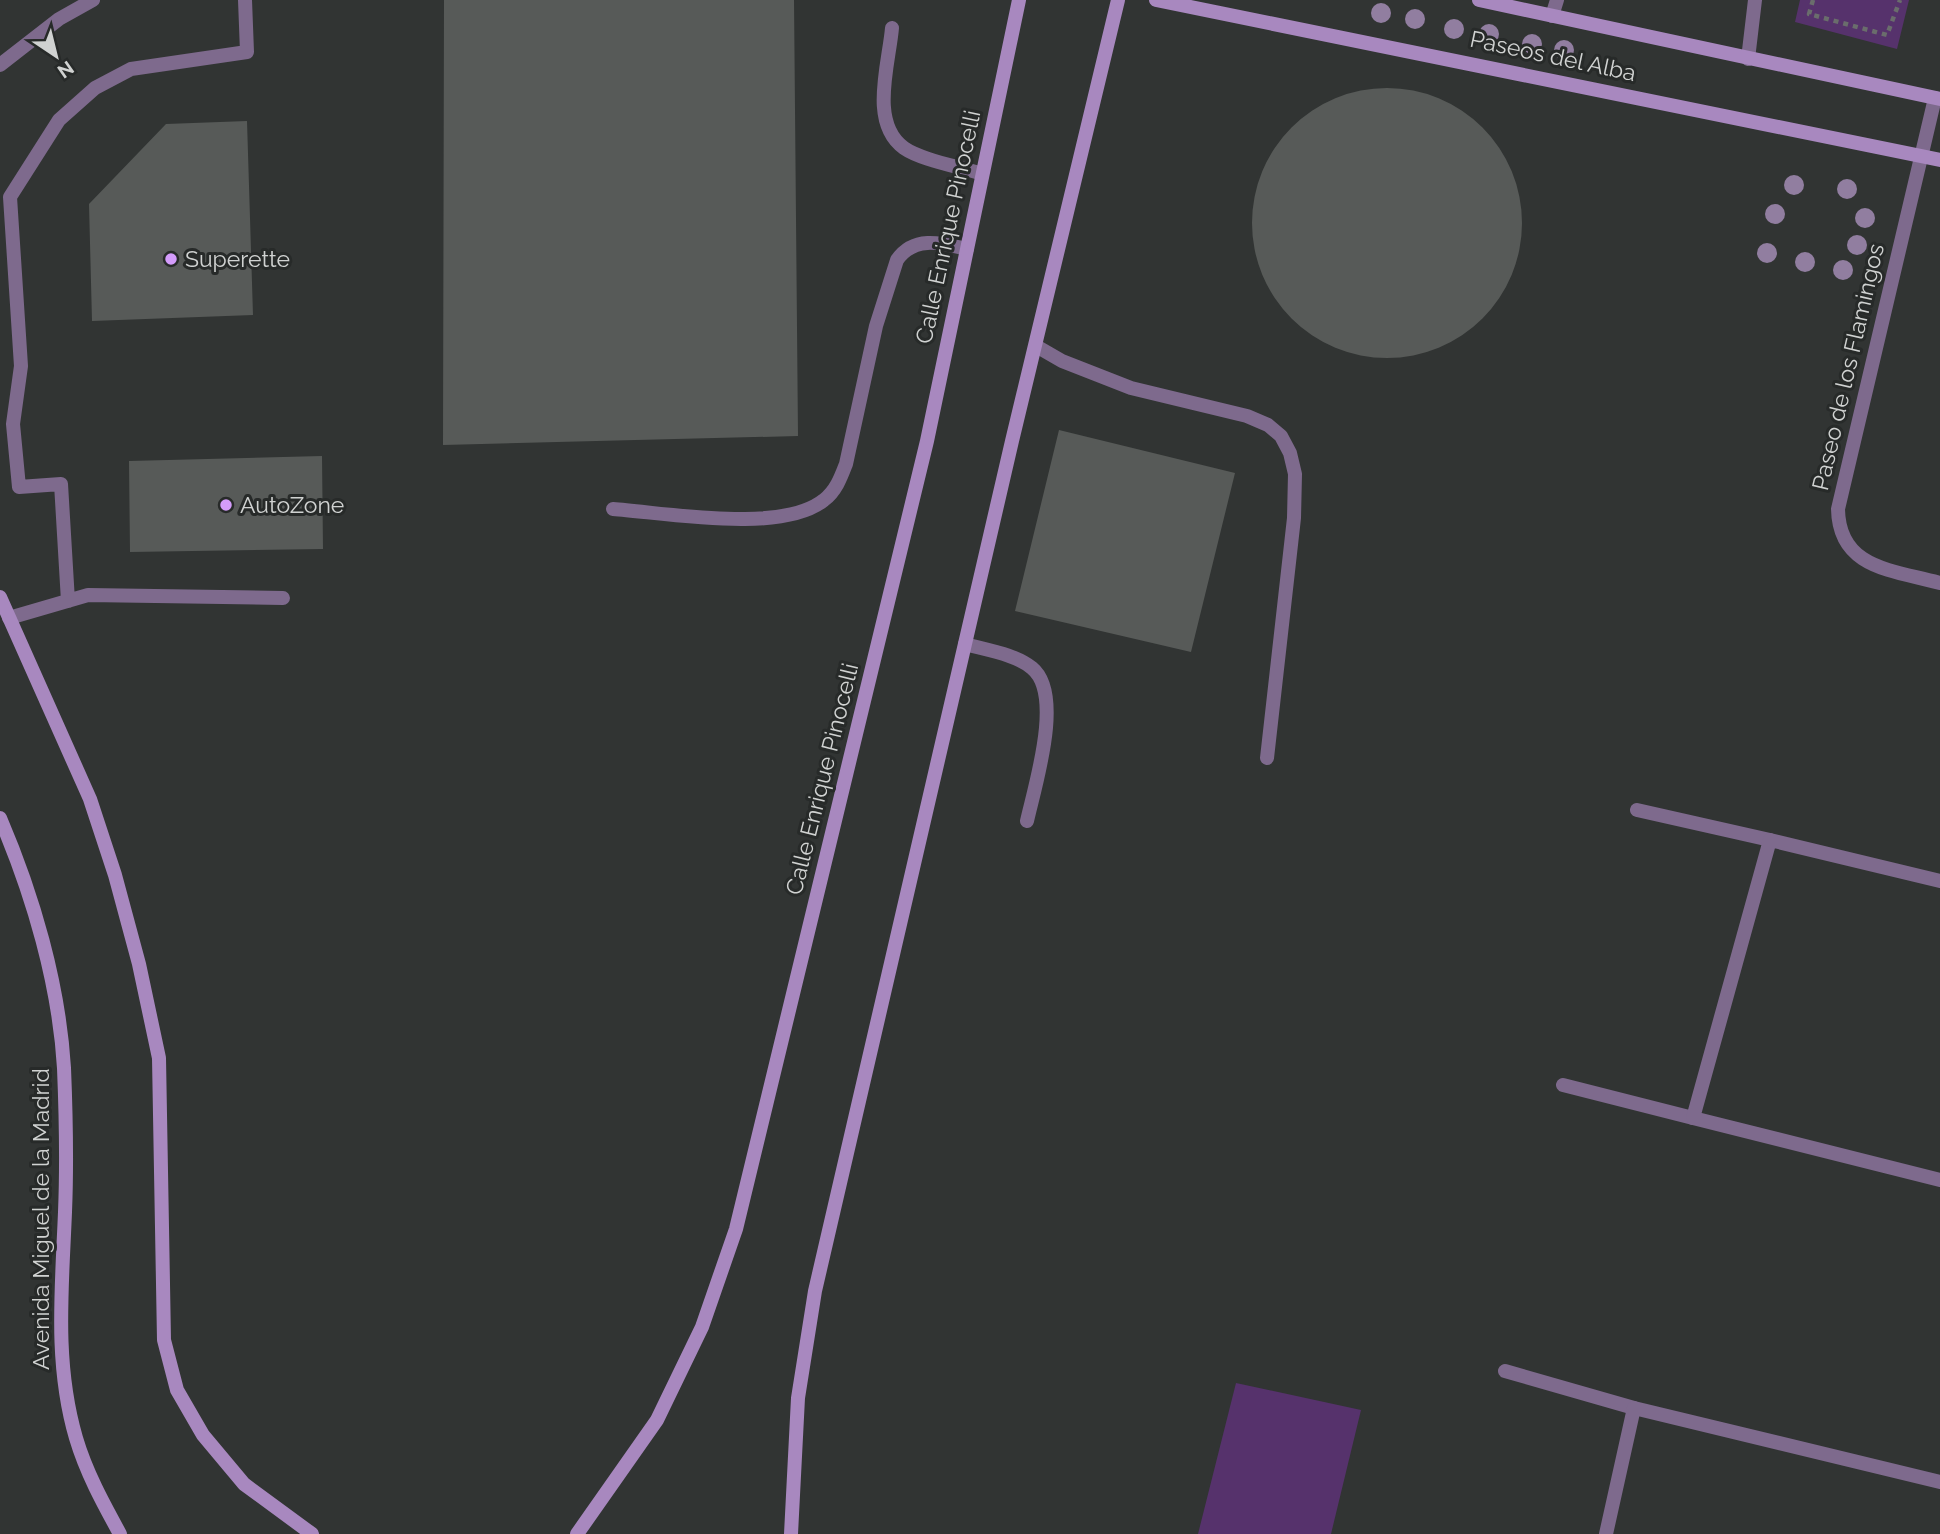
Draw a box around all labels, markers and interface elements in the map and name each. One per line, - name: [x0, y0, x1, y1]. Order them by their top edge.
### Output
- north arrow: [21, 21, 91, 91]
- street label: Paseos del Alba: [1468, 25, 1639, 86]
- text: N: [54, 57, 78, 83]
- street label: Calle Enrique Pinocelli: [910, 108, 985, 346]
- street label: Paseo de los Flamingos: [1806, 241, 1889, 493]
- place label: Superette: [185, 245, 290, 272]
- marker: Superette: [163, 251, 179, 267]
- place label: AutoZone: [240, 491, 344, 518]
- marker: AutoZone: [218, 497, 234, 513]
- street label: Calle Enrique Pinocelli: [780, 660, 863, 897]
- street label: Avenida Miguel de la Madrid: [27, 1068, 54, 1370]

